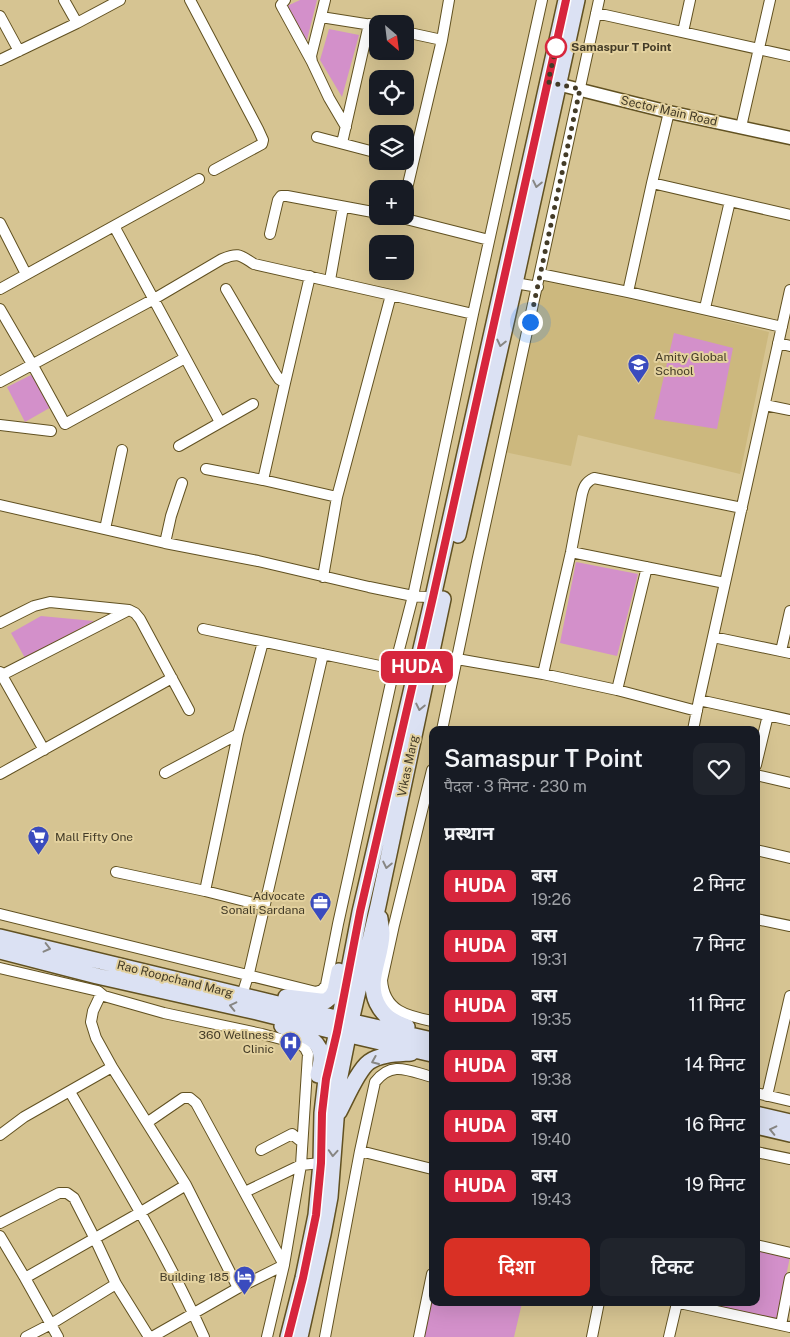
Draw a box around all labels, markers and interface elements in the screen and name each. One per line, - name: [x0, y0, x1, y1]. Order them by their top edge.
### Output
- north arrow: [369, 15, 414, 60]
- map controls: [369, 15, 414, 280]
- marker: Samaspur T Point: [545, 36, 567, 58]
- place label: Samaspur T Point: [571, 40, 672, 54]
- button: locate: [369, 70, 414, 115]
- street label: Sector Main Road: [619, 93, 719, 129]
- button: layers: [369, 125, 414, 170]
- button: +: [369, 180, 414, 225]
- one-way arrow: [532, 180, 542, 189]
- button: −: [369, 235, 414, 280]
- your location: [518, 310, 543, 335]
- one-way arrow: [496, 339, 507, 347]
- place label: Amity Global School: [655, 350, 727, 378]
- school or university icon: Amity Global School: [627, 352, 651, 383]
- line badge: HUDA: [382, 651, 452, 683]
- text: HUDA: [391, 656, 443, 677]
- one-way arrow: [416, 702, 426, 711]
- street label: Vikas Marg: [395, 734, 421, 798]
- button: heart: [693, 743, 745, 795]
- text: Samaspur T Point: [444, 744, 643, 772]
- text: पैदल · 3 मिनट · 230 m: [444, 777, 587, 796]
- text: प्रस्थान: [444, 822, 494, 844]
- supermarket icon: Mall Fifty One: [27, 825, 51, 856]
- place label: Mall Fifty One: [55, 830, 133, 844]
- one-way arrow: [382, 861, 392, 870]
- text: बस: [531, 864, 557, 886]
- text: 2 मिनट: [693, 873, 745, 895]
- text: HUDA: [454, 875, 506, 896]
- place label: Advocate Sonali Sardana: [221, 889, 305, 917]
- text: 19:26: [531, 890, 571, 909]
- office icon: Advocate Sonali Sardana: [309, 891, 333, 922]
- text: बस: [531, 924, 557, 946]
- text: 7 मिनट: [693, 933, 745, 955]
- text: HUDA: [454, 935, 506, 956]
- one-way arrow: [43, 942, 52, 953]
- text: 19:31: [531, 950, 568, 969]
- street label: Rao Roopchand Marg: [116, 958, 234, 1000]
- text: बस: [531, 984, 557, 1006]
- text: 11 मिनट: [689, 993, 745, 1015]
- text: HUDA: [454, 995, 506, 1016]
- one-way arrow: [229, 1001, 238, 1012]
- text: 19:35: [531, 1010, 572, 1029]
- place label: 360 Wellness Clinic: [199, 1028, 274, 1056]
- hospital icon: 360 Wellness Clinic: [278, 1030, 302, 1061]
- text: बस: [531, 1044, 557, 1066]
- text: 14 मिनट: [684, 1053, 745, 1075]
- one-way arrow: [371, 1054, 380, 1065]
- text: HUDA: [454, 1055, 506, 1076]
- text: 19:38: [531, 1070, 572, 1089]
- text: बस: [531, 1104, 557, 1126]
- text: 16 मिनट: [684, 1113, 745, 1135]
- text: HUDA: [454, 1115, 506, 1136]
- one-way arrow: [769, 1125, 778, 1136]
- text: 19:40: [531, 1130, 571, 1149]
- one-way arrow: [328, 1149, 339, 1157]
- text: बस: [531, 1164, 557, 1186]
- text: 19 मिनट: [684, 1173, 745, 1195]
- text: HUDA: [454, 1175, 506, 1196]
- text: 19:43: [531, 1190, 571, 1209]
- button: दिशा: [444, 1238, 590, 1296]
- button: टिकट: [600, 1238, 745, 1296]
- hotel icon: Building 185: [233, 1265, 257, 1296]
- place label: Building 185: [160, 1270, 229, 1284]

